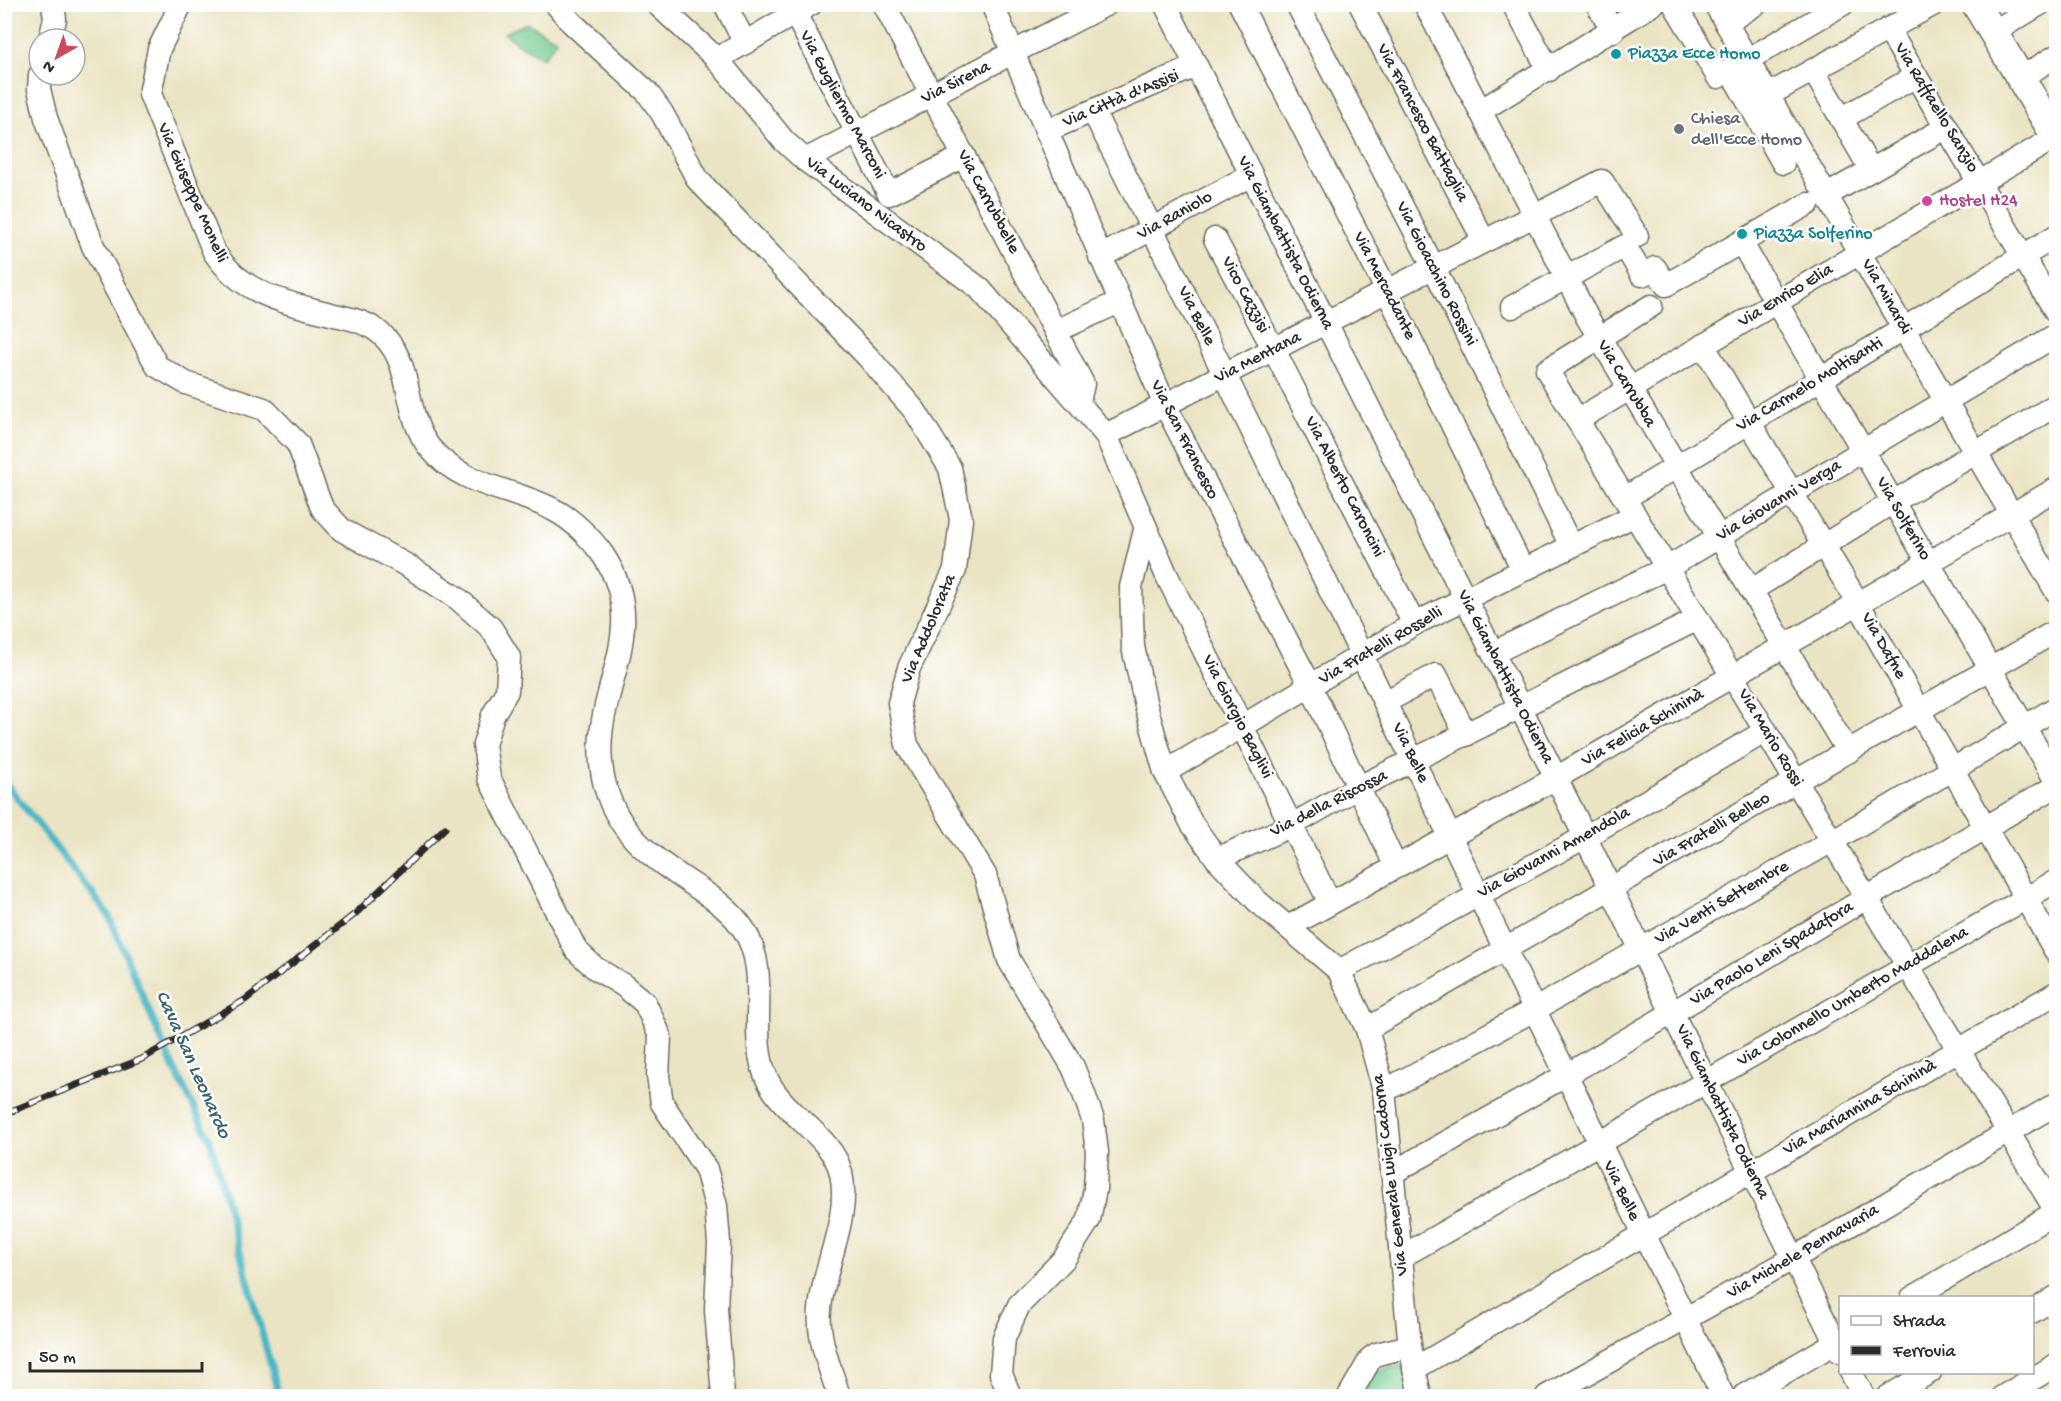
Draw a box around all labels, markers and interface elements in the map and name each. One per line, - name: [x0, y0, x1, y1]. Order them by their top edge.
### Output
- street label: Via Gugliermo Marconi: [794, 26, 890, 183]
- north arrow: [27, 27, 87, 87]
- street label: Via Francesco Battaglia: [1371, 39, 1473, 207]
- street label: Via Raffaello Sanzio: [1888, 39, 1983, 177]
- place label: Piazza Ecce Homo: [1627, 44, 1761, 65]
- marker: Piazza Ecce Homo: [1609, 47, 1623, 61]
- text: N: [39, 55, 60, 76]
- street label: Via Sirena: [917, 56, 995, 110]
- street label: Via Città d'Assisi: [1059, 65, 1182, 133]
- place label: Chiesa dell'Ecce Homo: [1691, 109, 1802, 151]
- street label: Via Giuseppe Monelli: [151, 119, 232, 266]
- marker: Chiesa dell'Ecce Homo: [1672, 122, 1686, 136]
- street label: Via Carrubbelle: [951, 146, 1025, 258]
- street label: Via Luciano Nicastro: [800, 152, 931, 258]
- street label: Via Giambattista Odierna: [1232, 152, 1338, 334]
- street label: Via Raniolo: [1133, 187, 1216, 246]
- place label: Hostel H24: [1939, 191, 2018, 212]
- marker: Hostel H24: [1920, 194, 1934, 208]
- street label: Via Gioacchino Rossini: [1390, 197, 1482, 350]
- place label: Piazza Solferino: [1753, 224, 1873, 245]
- marker: Piazza Solferino: [1735, 227, 1749, 241]
- street label: Via Mercadante: [1347, 228, 1420, 344]
- street label: Vico Cazzisi: [1216, 252, 1274, 337]
- street label: Via Minardi: [1855, 255, 1916, 339]
- street label: Via Enrico Elia: [1734, 259, 1838, 333]
- street label: Via Belle: [1172, 282, 1220, 350]
- street label: Via Mentana: [1210, 327, 1306, 389]
- street label: Via Carmelo Moltisanti: [1732, 333, 1887, 438]
- street label: Via Carrubba: [1591, 336, 1661, 432]
- street label: Via San Francesco: [1144, 376, 1223, 503]
- street label: Via Alberto Caroncini: [1299, 412, 1389, 561]
- street label: Via Giovanni Verga: [1712, 455, 1846, 547]
- street label: Via Solferino: [1870, 473, 1935, 564]
- street label: Via Addolorata: [896, 570, 962, 688]
- street label: Via Giambattista Odierna: [1452, 586, 1558, 768]
- street label: Via Fratelli Rosselli: [1314, 602, 1447, 691]
- street label: Via Dafne: [1855, 608, 1911, 684]
- street label: Via Giorgio Baglivi: [1196, 651, 1277, 782]
- street label: Via Felicia Schininà: [1577, 684, 1709, 772]
- street label: Via Mario Rossi: [1732, 684, 1807, 791]
- street label: Via Belle: [1386, 719, 1434, 787]
- street label: Via della Riscossa: [1266, 765, 1392, 843]
- street label: Via Fratelli Belleo: [1649, 788, 1774, 872]
- street label: Via Giovanni Amendola: [1473, 802, 1635, 904]
- street label: Via Venti Settembre: [1650, 856, 1793, 950]
- street label: Via Paolo Leni Spadafora: [1686, 896, 1858, 1012]
- street label: Via Colonnello Umberto Maddalena: [1733, 922, 1973, 1072]
- water label: Cava San Leonardo: [149, 988, 236, 1144]
- street label: Via Giambattista Odierna: [1670, 1020, 1774, 1204]
- street label: Via Mariannina Schininà: [1779, 1055, 1941, 1161]
- street label: Via Generale Luigi Cadorna: [1368, 1072, 1414, 1278]
- street label: Via Belle: [1597, 1157, 1645, 1225]
- street label: Via Michele Pennavaria: [1723, 1199, 1883, 1305]
- legend: [1839, 1296, 2034, 1374]
- text: Strada: [1893, 1312, 1947, 1333]
- scale bar: [30, 1335, 202, 1373]
- text: Ferrovia: [1892, 1342, 1956, 1363]
- text: 50 m: [39, 1348, 76, 1369]

